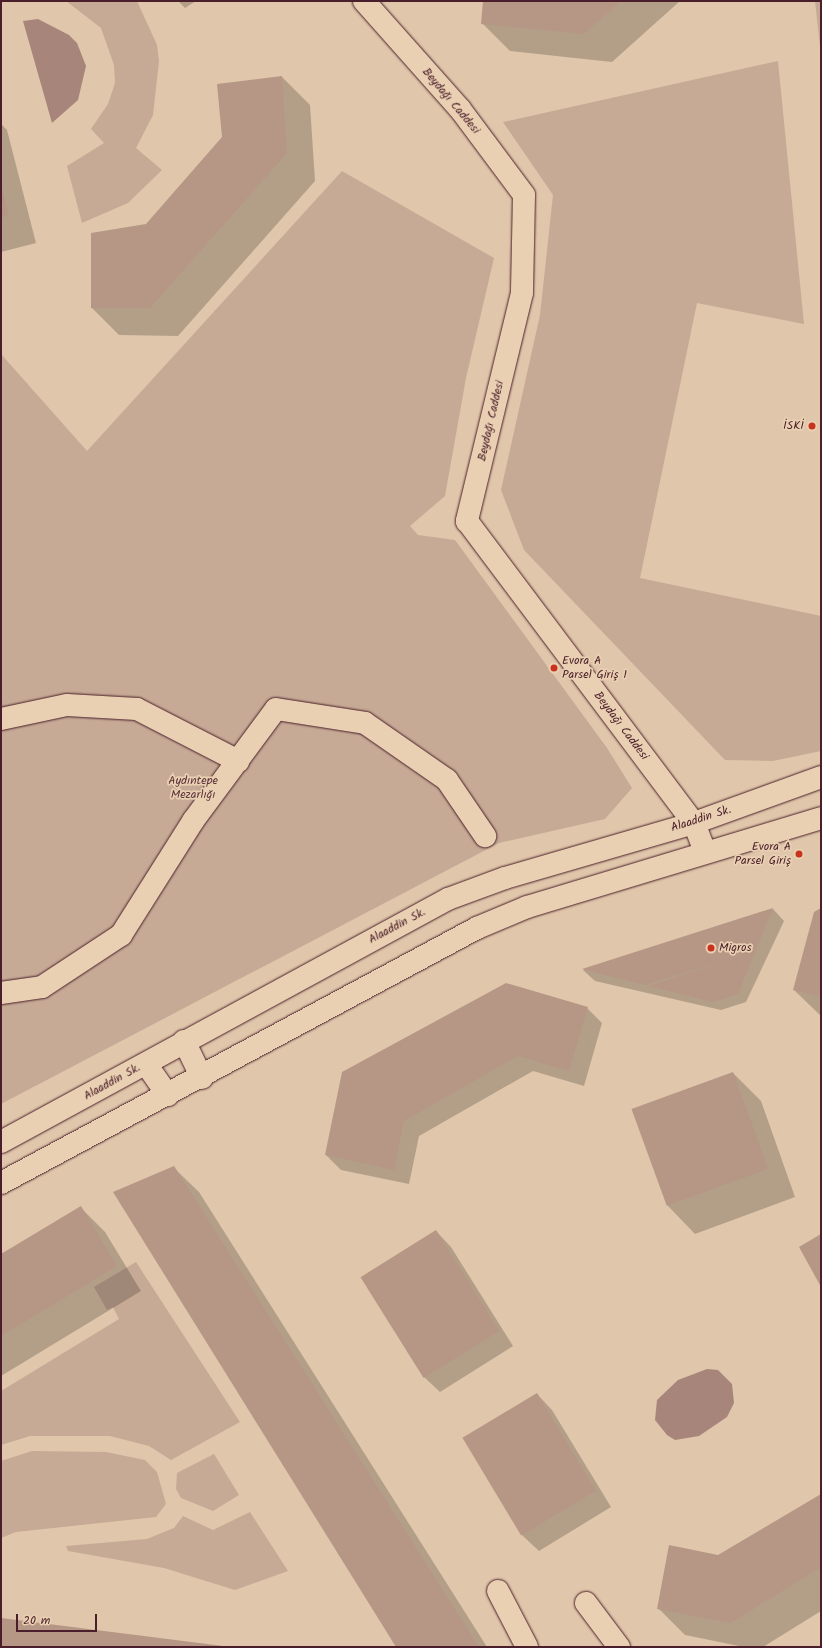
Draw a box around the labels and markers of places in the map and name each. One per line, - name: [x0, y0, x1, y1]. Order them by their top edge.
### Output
- place label: İSKİ: [783, 419, 804, 433]
- marker: İSKİ: [807, 421, 817, 431]
- place label: Evora A Parsel Giriş 1: [562, 654, 627, 682]
- marker: Evora A Parsel Giriş 1: [549, 663, 559, 673]
- place label: Evora A Parsel Giriş: [734, 840, 791, 868]
- marker: Evora A Parsel Giriş: [794, 849, 804, 859]
- place label: Migros: [719, 941, 752, 955]
- marker: Migros: [706, 943, 716, 953]

